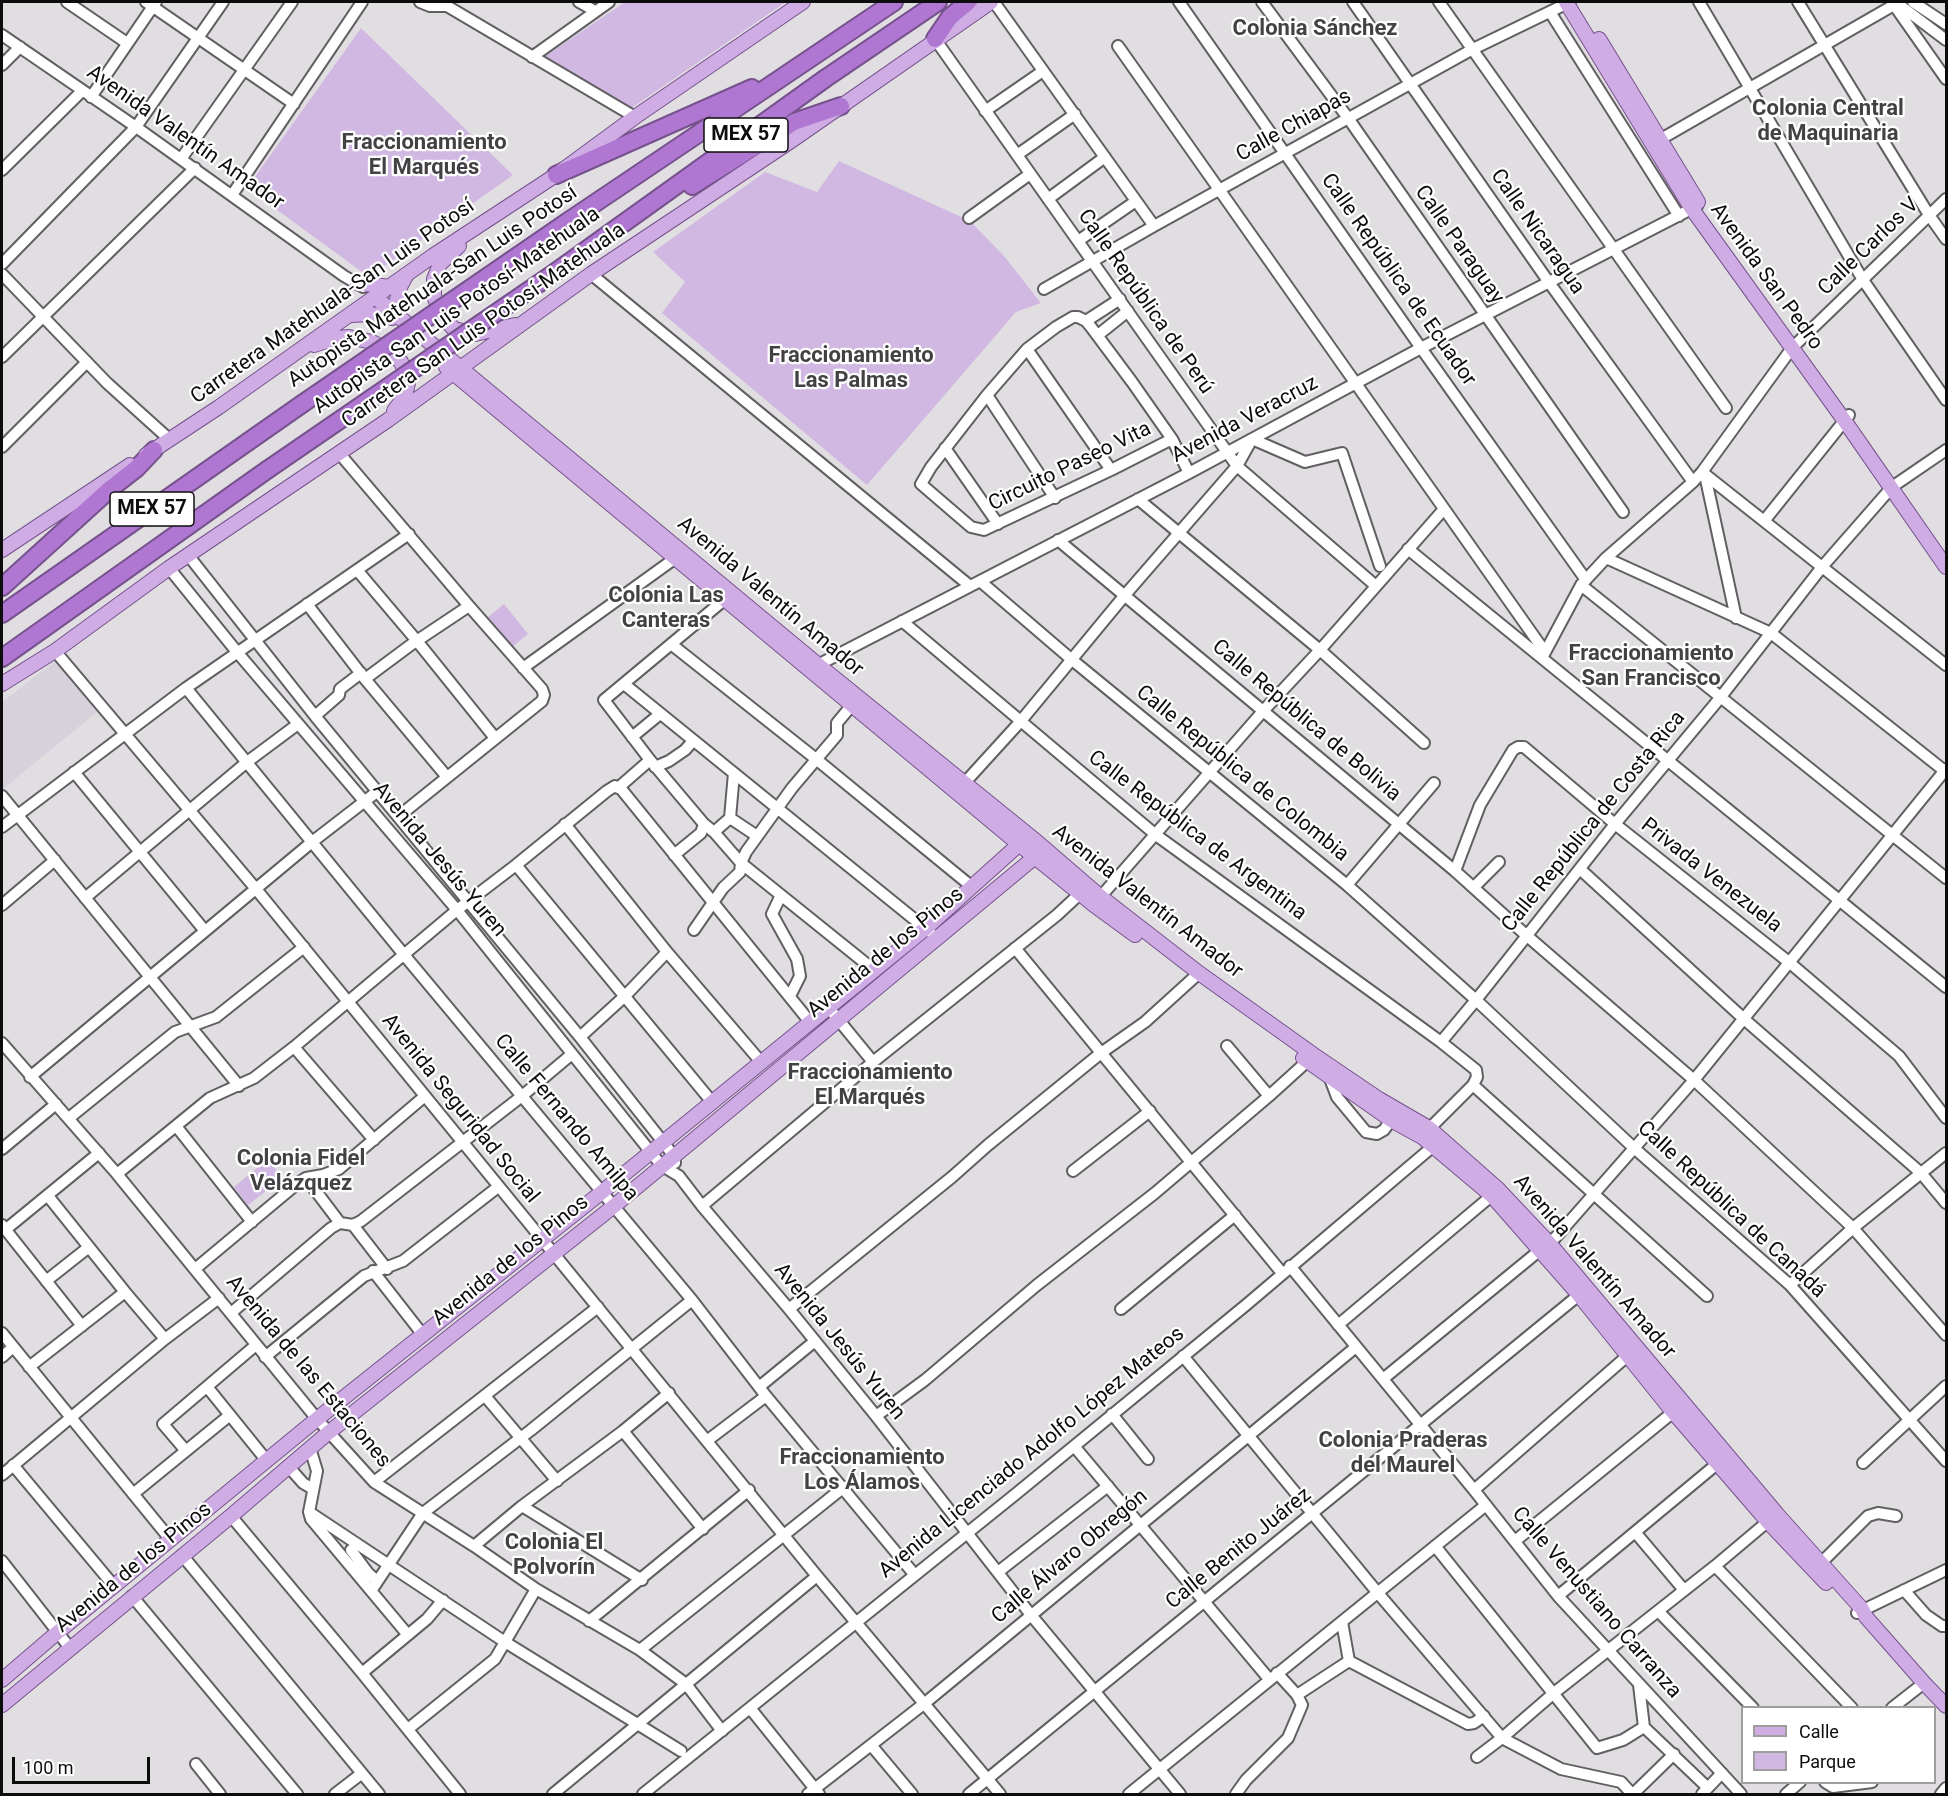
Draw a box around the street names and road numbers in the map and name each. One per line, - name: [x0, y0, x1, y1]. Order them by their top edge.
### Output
- street label: Avenida Valentín Amador: [82, 60, 288, 216]
- street label: Calle Chiapas: [1232, 84, 1356, 168]
- road number: MEX 57: [704, 118, 788, 152]
- street label: Calle Nicaragua: [1485, 165, 1589, 299]
- street label: Calle República de Ecuador: [1315, 169, 1481, 391]
- street label: Autopista Matehuala-San Luis Potosí: [283, 180, 583, 394]
- street label: Calle Paraguay: [1409, 181, 1509, 309]
- street label: Calle Carlos V: [1813, 193, 1925, 301]
- street label: Carretera Matehuala-San Luis Potosí: [186, 194, 480, 410]
- street label: Avenida San Pedro: [1704, 199, 1828, 355]
- street label: Autopista San Luis Potosí-Matehuala: [309, 202, 605, 420]
- street label: Calle República de Perú: [1072, 205, 1218, 399]
- street label: Carretera San Luis Potosí-Matehuala: [337, 218, 631, 434]
- street label: Avenida Veracruz: [1168, 371, 1322, 469]
- street label: Circuito Paseo Vita: [985, 417, 1155, 517]
- road number: MEX 57: [110, 492, 194, 526]
- street label: Avenida Valentín Amador: [672, 512, 868, 682]
- street label: Calle República de Bolivia: [1206, 635, 1406, 807]
- street label: Calle República de Colombia: [1131, 680, 1353, 868]
- street label: Calle República de Costa Rica: [1497, 706, 1691, 938]
- street label: Calle República de Argentina: [1083, 746, 1311, 926]
- street label: Avenida Jesús Yuren: [367, 778, 511, 942]
- street label: Privada Venezuela: [1636, 813, 1786, 939]
- street label: Avenida Valentín Amador: [1047, 820, 1247, 984]
- street label: Avenida de los Pinos: [803, 882, 969, 1024]
- street label: Avenida Seguridad Social: [376, 1009, 544, 1209]
- street label: Calle Fernando Amilpa: [489, 1029, 643, 1207]
- street label: Calle República de Canadá: [1632, 1116, 1830, 1304]
- street label: Avenida Valentín Amador: [1507, 1170, 1681, 1364]
- street label: Avenida de los Pinos: [428, 1190, 594, 1332]
- street label: Avenida Jesús Yuren: [768, 1259, 910, 1425]
- street label: Avenida de las Estaciones: [220, 1271, 396, 1473]
- street label: Avenida Licenciado Adolfo López Mateos: [874, 1322, 1190, 1584]
- street label: Calle Benito Juárez: [1161, 1483, 1317, 1615]
- street label: Calle Álvaro Obregón: [987, 1484, 1153, 1630]
- street label: Avenida de los Pinos: [51, 1497, 217, 1639]
- street label: Calle Venustiano Carranza: [1506, 1502, 1686, 1704]

